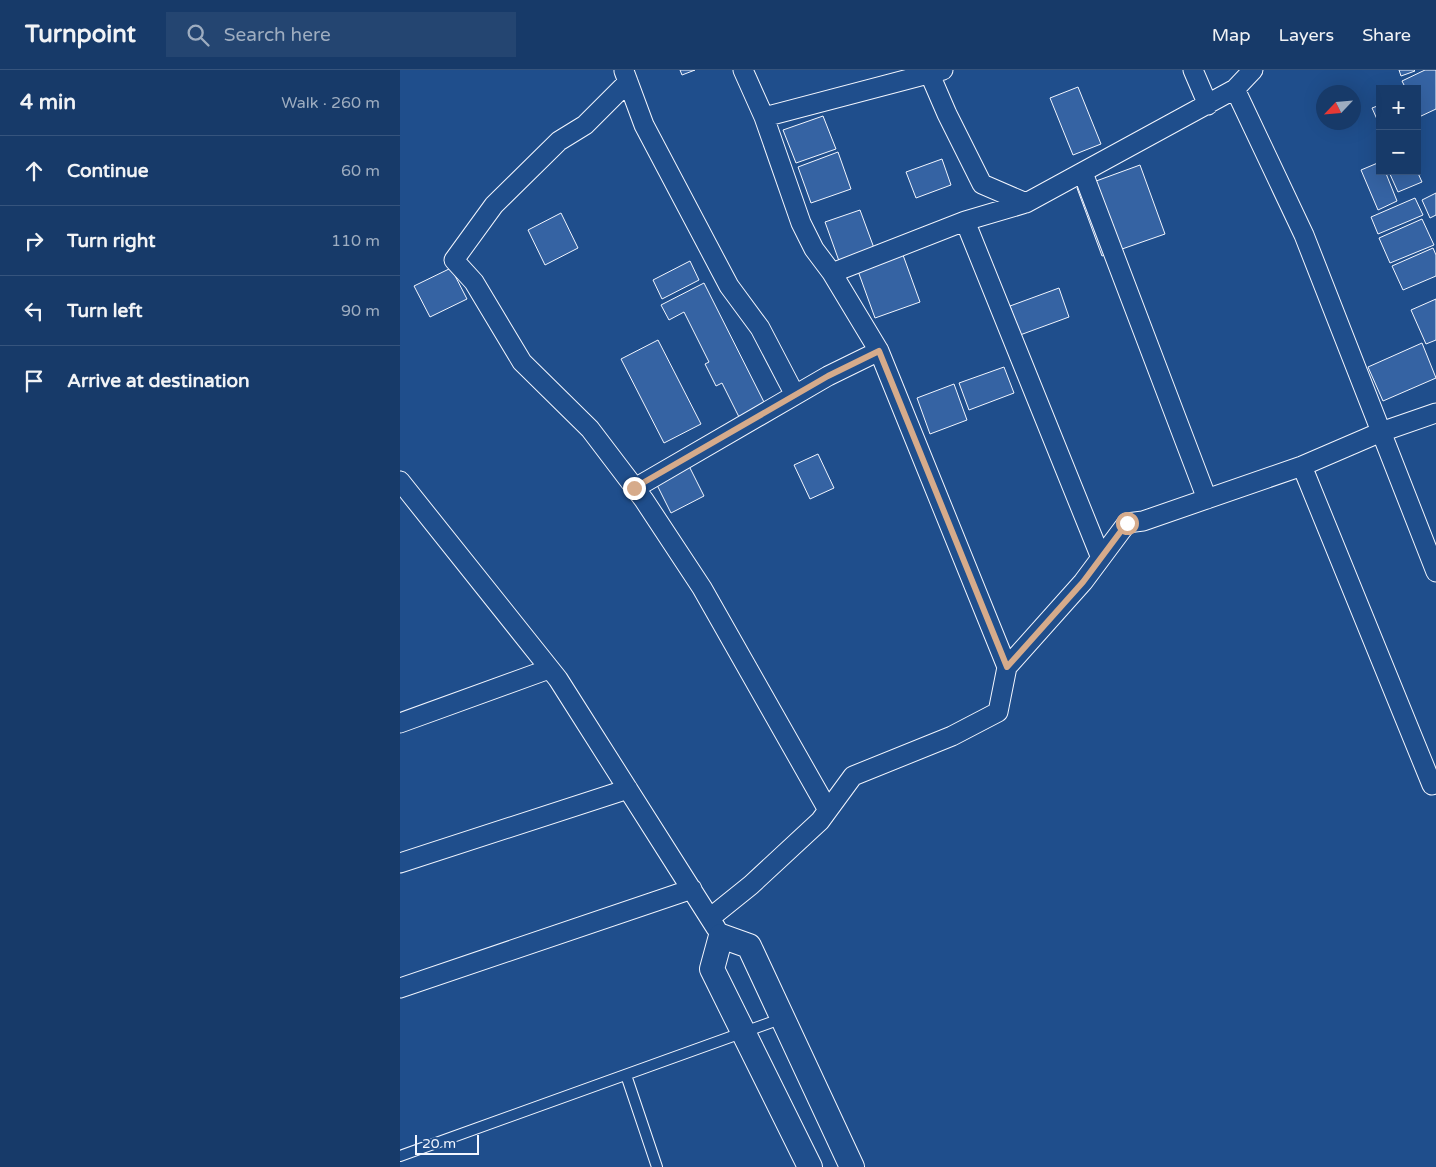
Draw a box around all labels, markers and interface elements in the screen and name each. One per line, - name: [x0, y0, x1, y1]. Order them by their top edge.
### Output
- search box: [166, 12, 516, 57]
- text: Turnpoint: [25, 20, 136, 49]
- icon: search: [184, 21, 212, 49]
- text: Search here: [224, 24, 331, 46]
- text: Map: [1212, 24, 1251, 46]
- text: Layers: [1279, 24, 1334, 46]
- text: Share: [1362, 24, 1411, 46]
- north arrow: [1316, 85, 1361, 130]
- map controls: [1376, 85, 1421, 175]
- button: +: [1376, 85, 1421, 130]
- text: 4 min: [20, 90, 76, 115]
- text: Walk · 260 m: [281, 93, 380, 113]
- button: −: [1376, 130, 1421, 175]
- icon: ahead: [20, 157, 48, 185]
- text: Continue: [67, 160, 149, 182]
- text: 60 m: [341, 161, 380, 181]
- icon: right: [20, 227, 48, 255]
- text: Turn right: [67, 230, 155, 252]
- text: 110 m: [331, 231, 380, 251]
- icon: left: [20, 297, 48, 325]
- text: Turn left: [67, 300, 143, 322]
- text: 90 m: [341, 301, 380, 321]
- icon: arrive: [20, 367, 48, 395]
- text: Arrive at destination: [67, 370, 250, 392]
- route end: [623, 477, 646, 500]
- route start: [1116, 512, 1139, 535]
- scale bar: [415, 1132, 479, 1155]
- text: 20 m: [422, 1135, 456, 1152]

